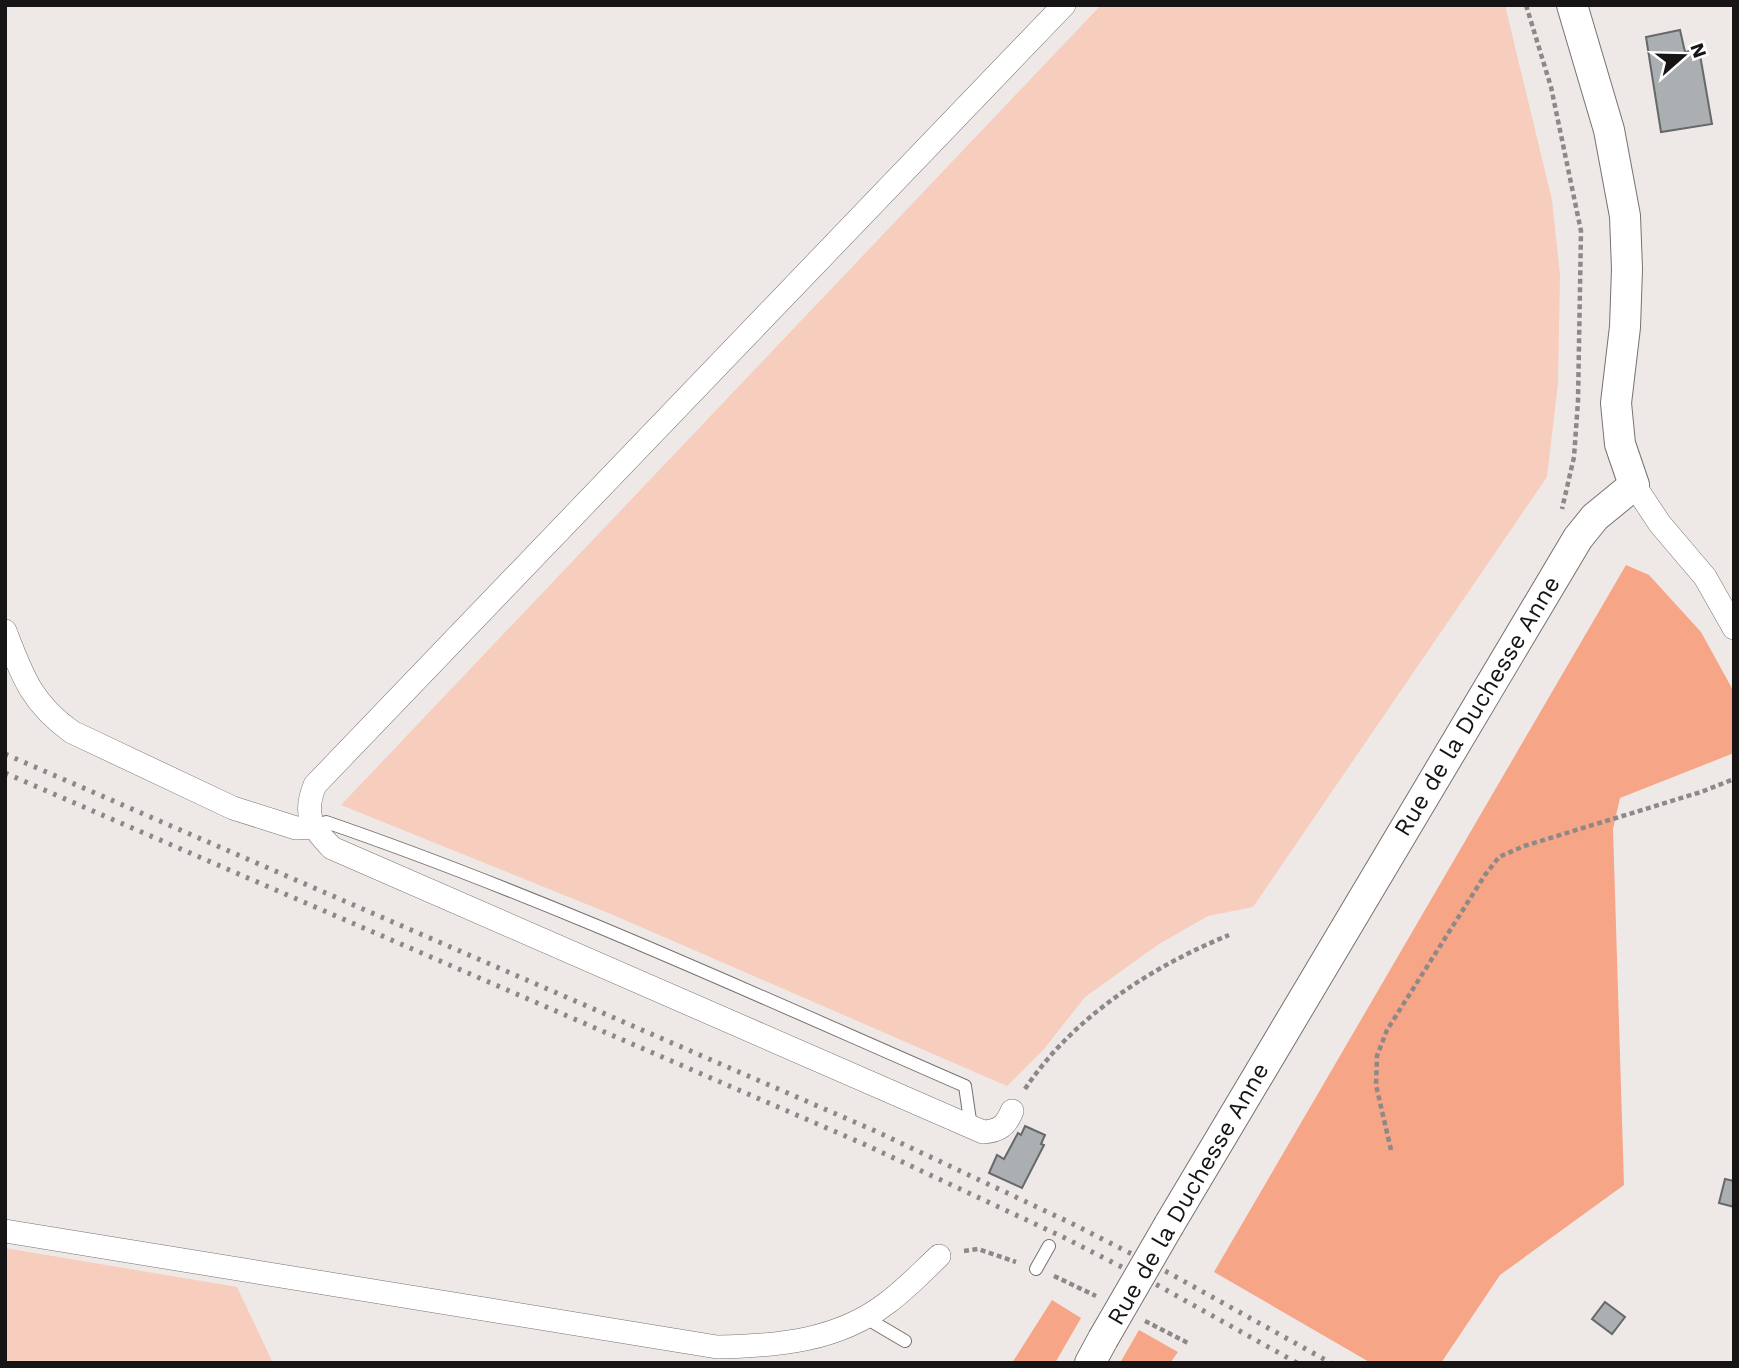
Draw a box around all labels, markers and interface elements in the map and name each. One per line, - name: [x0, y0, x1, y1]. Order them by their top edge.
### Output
- north arrow: [1648, 21, 1718, 91]
- text: N: [1685, 40, 1712, 61]
- street label: Rue de la Duchesse Anne: [1388, 571, 1566, 841]
- street label: Rue de la Duchesse Anne: [1101, 1058, 1275, 1330]

